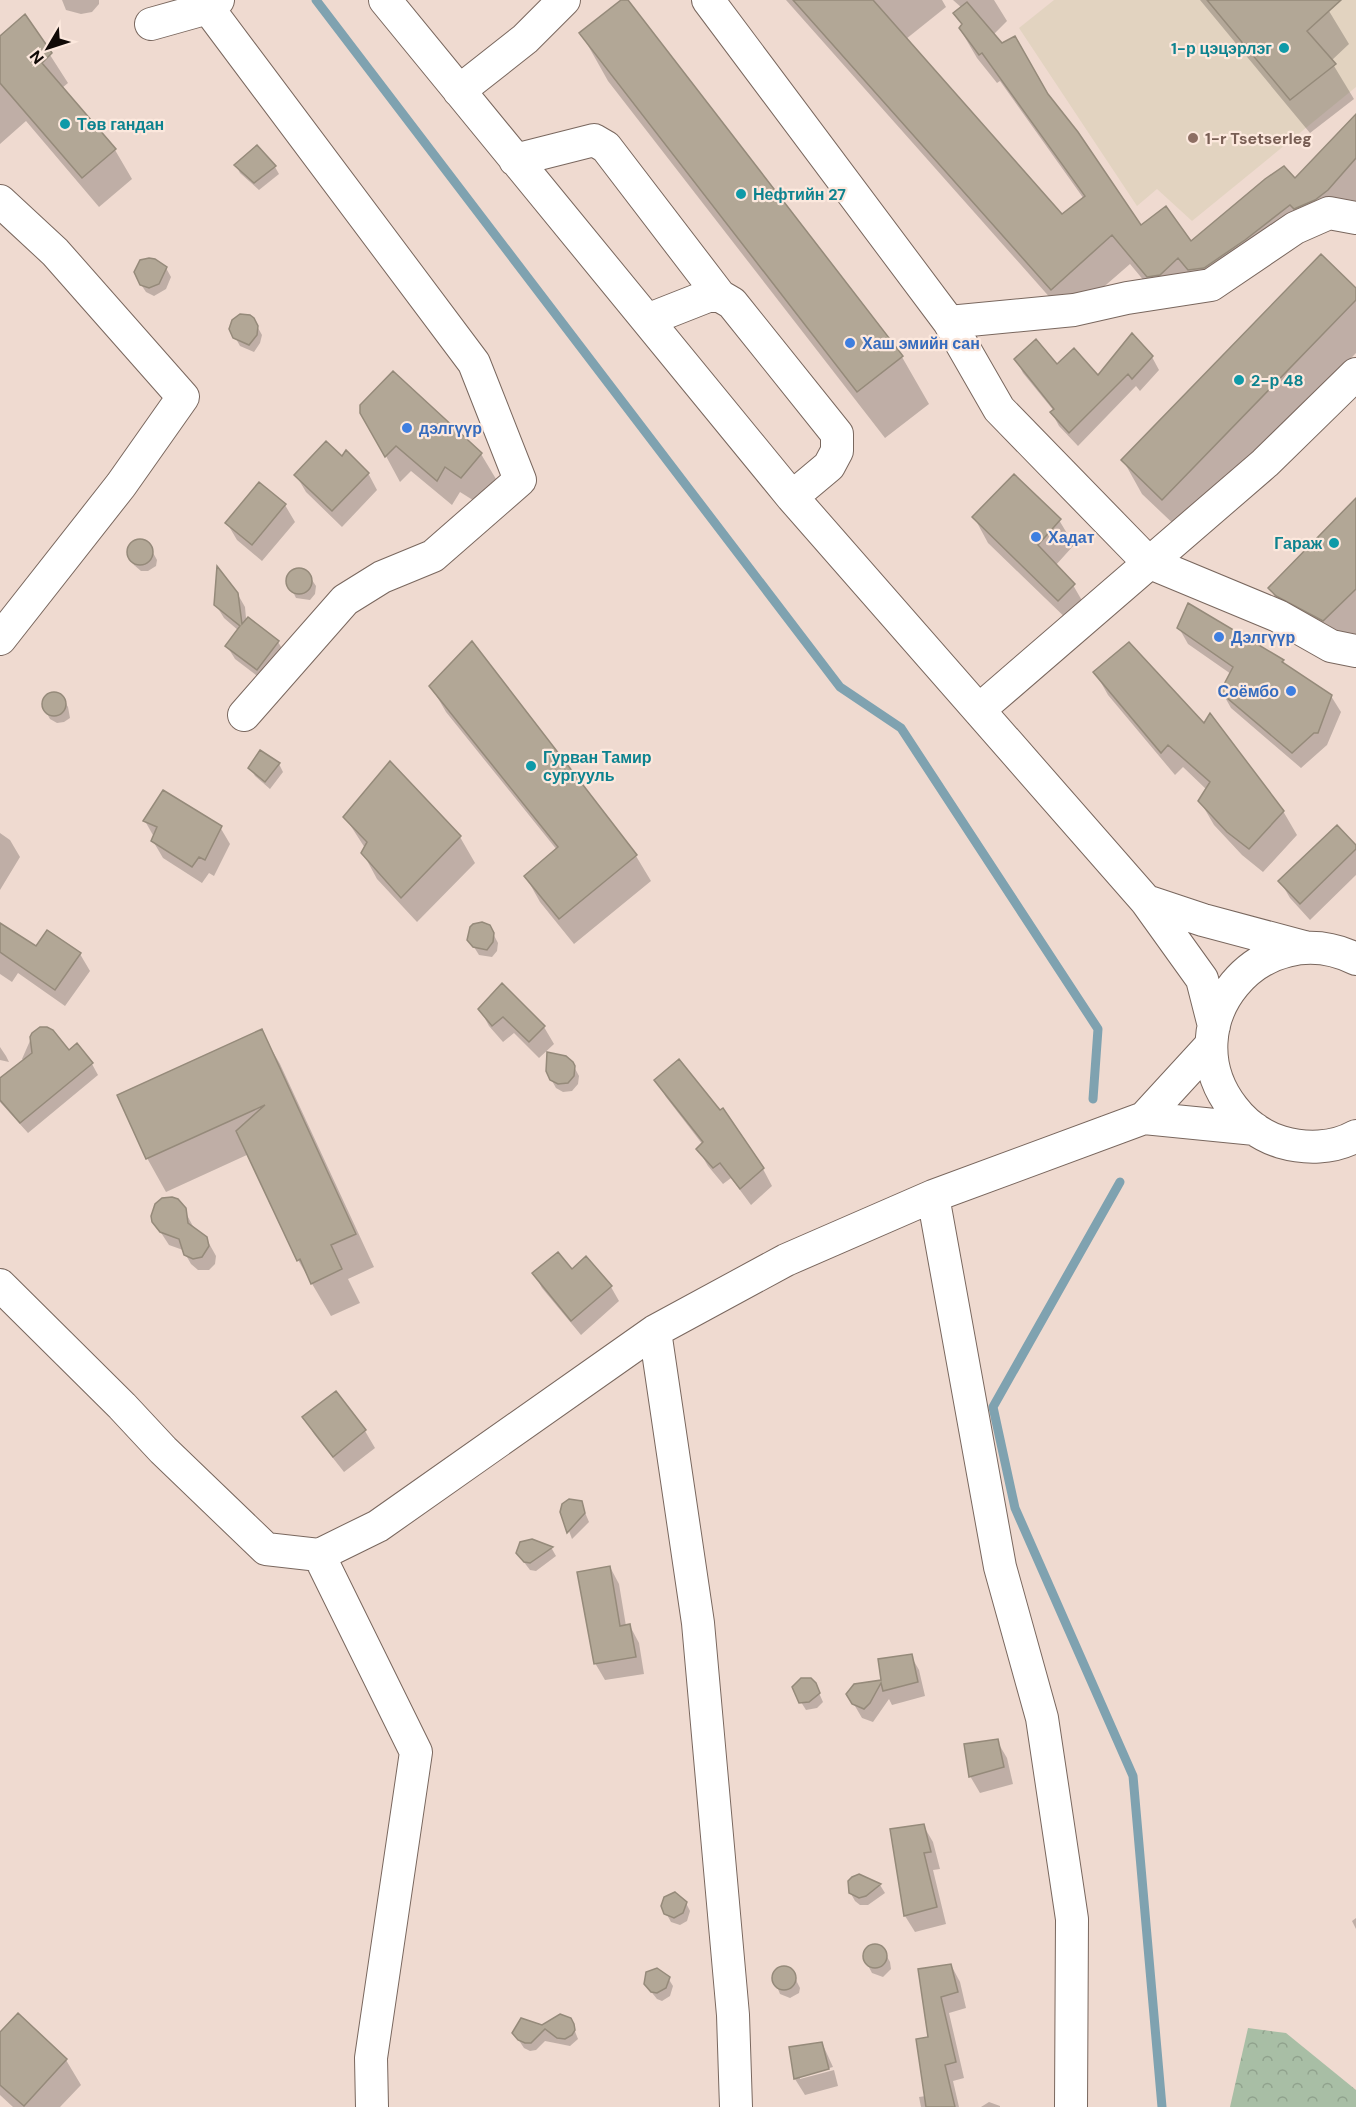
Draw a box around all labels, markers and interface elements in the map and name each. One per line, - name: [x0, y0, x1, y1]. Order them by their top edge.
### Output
- north arrow: [18, 18, 78, 78]
- place label: 1-р цэцэрлэг: [1171, 38, 1272, 59]
- marker: 1-р цэцэрлэг: [1277, 41, 1291, 55]
- text: N: [25, 46, 49, 68]
- place label: Төв гандан: [77, 114, 164, 135]
- marker: Төв гандан: [58, 117, 72, 131]
- place label: 1-r Tsetserleg: [1205, 128, 1312, 149]
- marker: 1-r Tsetserleg: [1186, 131, 1200, 145]
- place label: Нефтийн 27: [753, 184, 846, 205]
- marker: Нефтийн 27: [734, 187, 748, 201]
- place label: Хаш эмийн сан: [862, 333, 980, 354]
- marker: Хаш эмийн сан: [843, 336, 857, 350]
- place label: 2-р 48: [1251, 370, 1304, 391]
- marker: 2-р 48: [1232, 373, 1246, 387]
- place label: дэлгүүр: [419, 418, 482, 439]
- marker: дэлгүүр: [400, 421, 414, 435]
- place label: Хадат: [1048, 527, 1095, 548]
- marker: Хадат: [1029, 530, 1043, 544]
- place label: Гараж: [1274, 533, 1323, 554]
- marker: Гараж: [1327, 536, 1341, 550]
- place label: Дэлгүүр: [1231, 627, 1295, 648]
- marker: Дэлгүүр: [1212, 630, 1226, 644]
- place label: Соёмбо: [1217, 681, 1279, 702]
- marker: Соёмбо: [1284, 684, 1298, 698]
- place label: Гурван Тамир сургууль: [543, 747, 652, 786]
- marker: Гурван Тамир сургууль: [524, 759, 538, 773]

